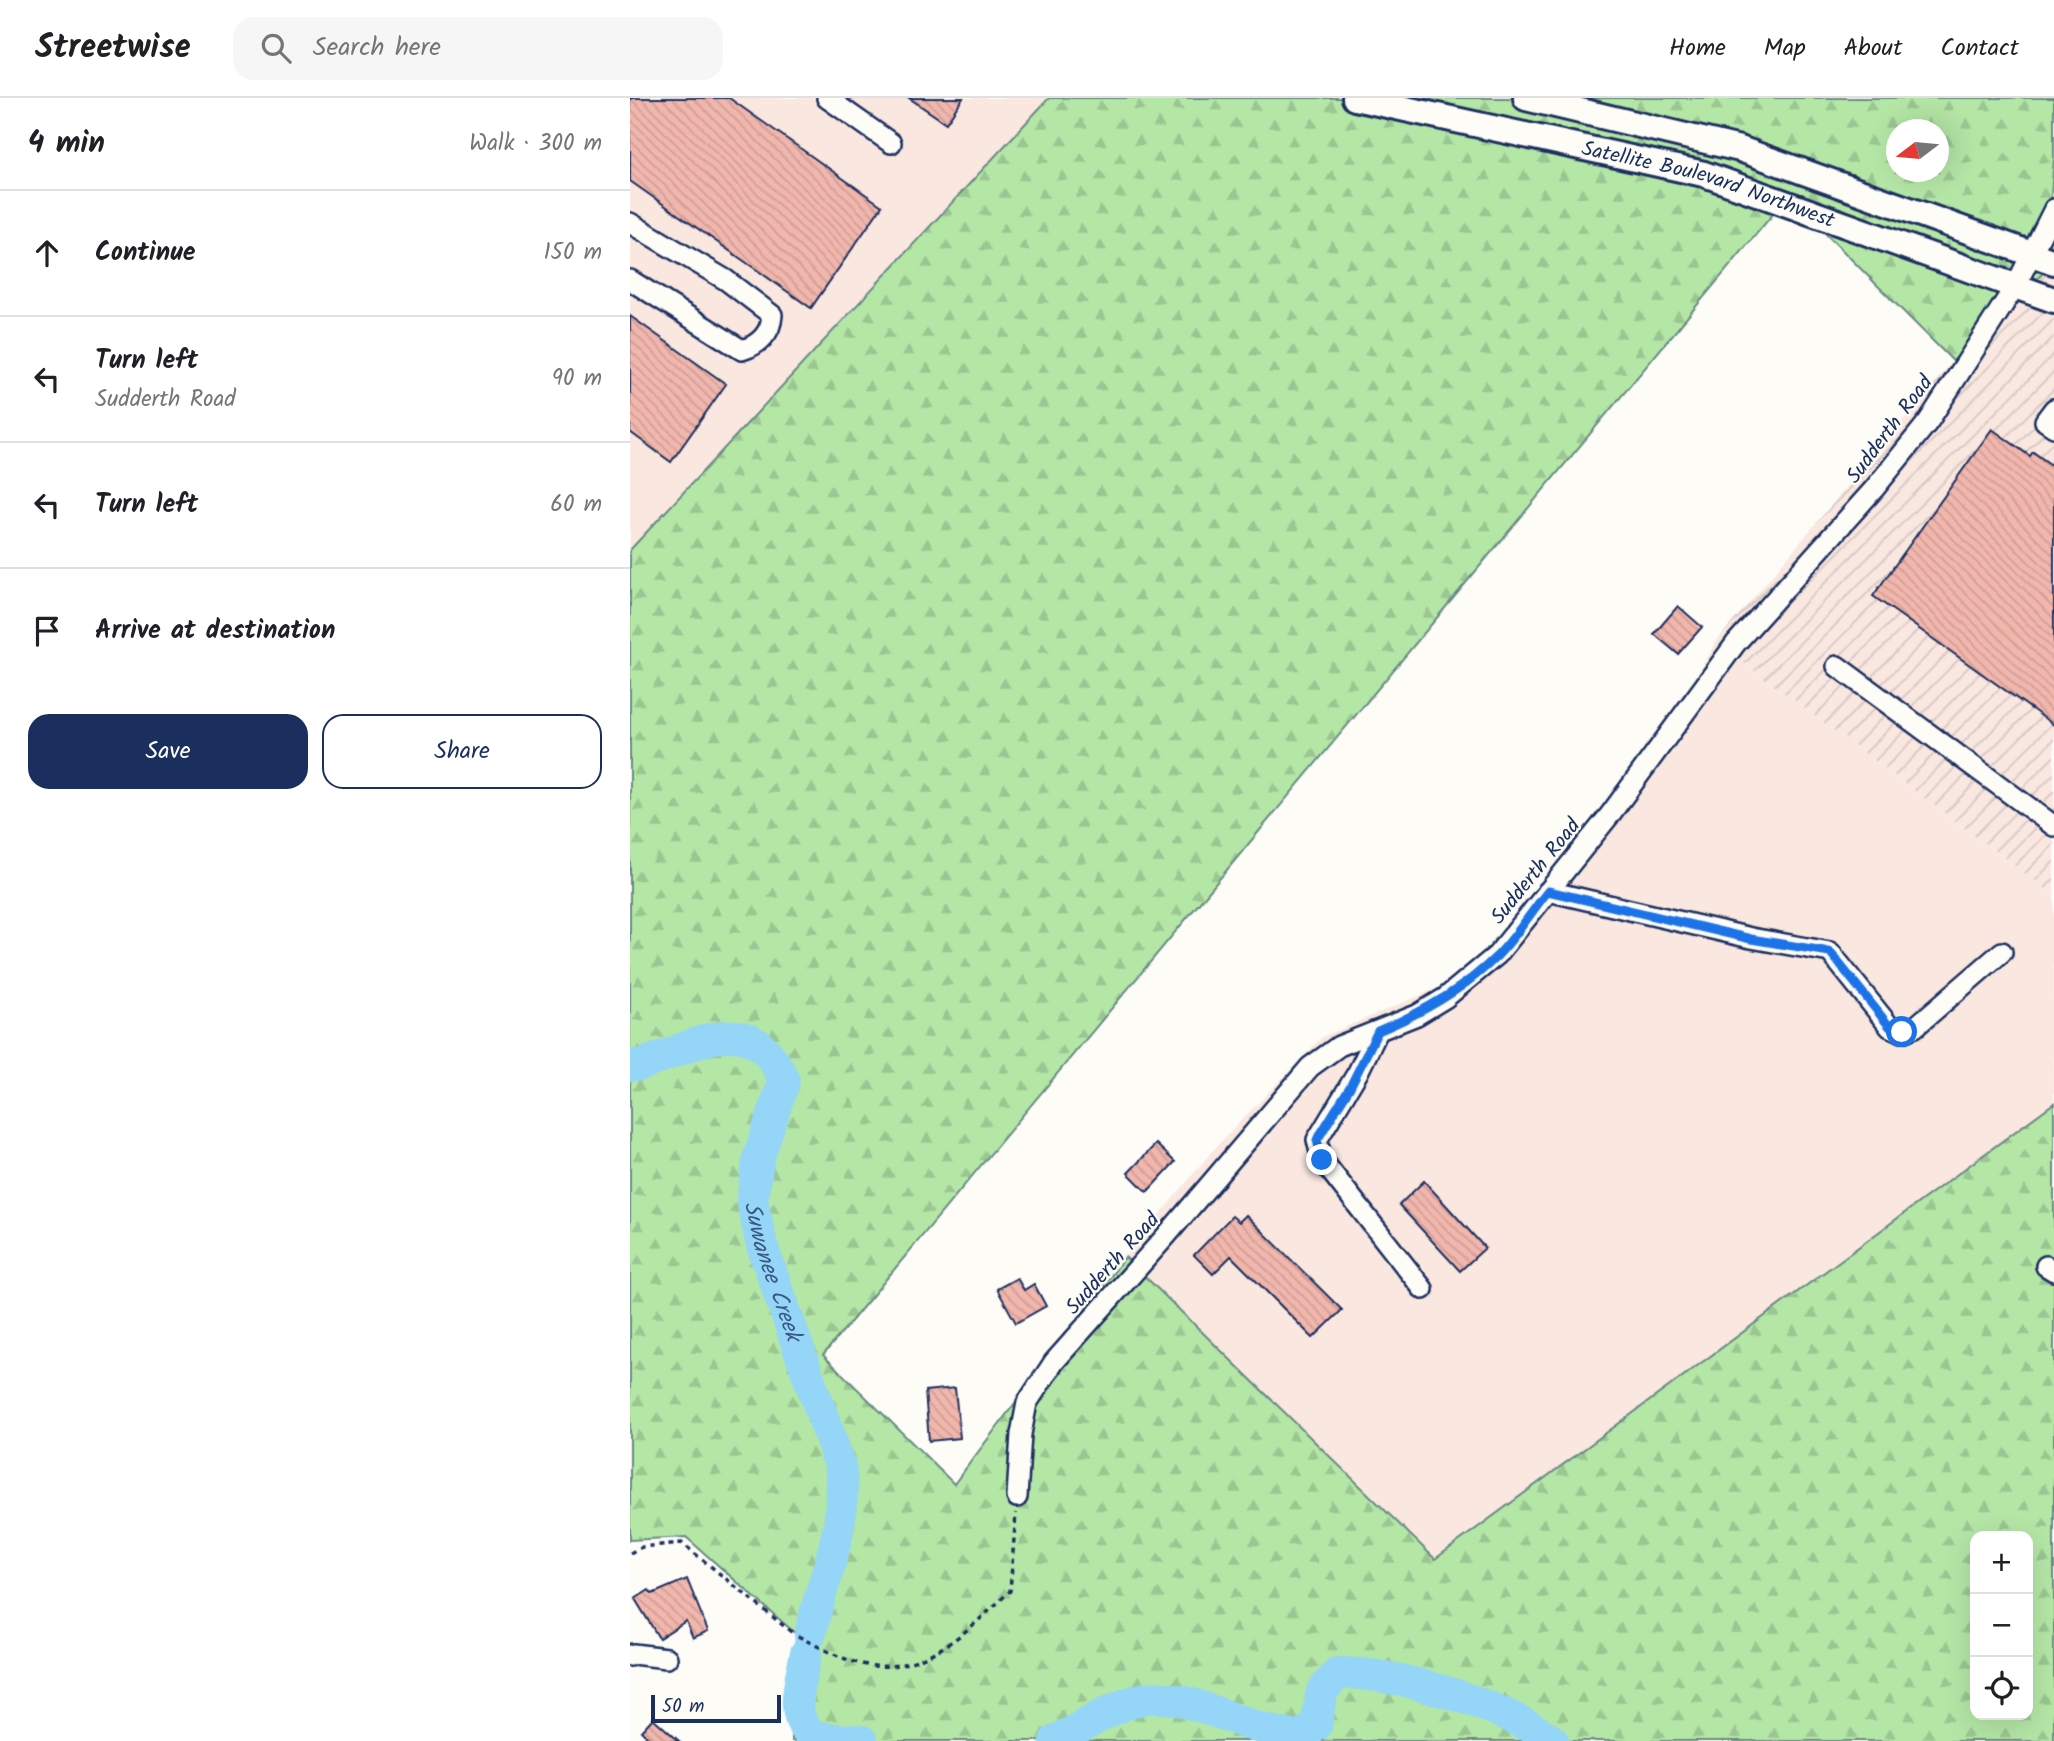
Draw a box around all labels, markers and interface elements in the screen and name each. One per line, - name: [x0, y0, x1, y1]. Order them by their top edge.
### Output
- search box: [233, 17, 723, 80]
- text: Streetwise: [35, 22, 191, 75]
- text: Search here: [313, 27, 441, 69]
- icon: search: [257, 29, 295, 67]
- text: Home: [1669, 29, 1726, 68]
- text: Map: [1764, 29, 1806, 68]
- text: About: [1844, 29, 1902, 68]
- text: Contact: [1940, 29, 2019, 68]
- north arrow: [1886, 119, 1949, 182]
- text: 4 min: [28, 120, 105, 168]
- text: Walk · 300 m: [469, 126, 602, 162]
- street label: Satellite Boulevard Northwest: [1578, 133, 1840, 238]
- text: Continue: [95, 232, 196, 274]
- icon: ahead: [28, 234, 66, 272]
- text: 150 m: [543, 235, 602, 271]
- text: Turn left: [95, 340, 198, 382]
- icon: left: [28, 360, 66, 398]
- text: 90 m: [552, 361, 602, 397]
- street label: Sudderth Road: [1838, 368, 1942, 491]
- text: Sudderth Road: [95, 382, 236, 418]
- text: Turn left: [95, 484, 198, 526]
- icon: left: [28, 486, 66, 524]
- text: 60 m: [550, 487, 602, 523]
- text: Arrive at destination: [95, 610, 335, 652]
- icon: arrive: [28, 612, 66, 650]
- button: Save: [28, 714, 308, 789]
- button: Share: [322, 714, 602, 789]
- street label: Sudderth Road: [1483, 811, 1590, 932]
- route start: [1886, 1016, 1917, 1047]
- route end: [1306, 1144, 1337, 1175]
- water label: Suwanee Creek: [733, 1198, 812, 1350]
- street label: Sudderth Road: [1058, 1205, 1169, 1323]
- map controls: [1970, 1531, 2033, 1720]
- button: +: [1970, 1531, 2033, 1594]
- button: −: [1970, 1594, 2033, 1657]
- button: locate: [1970, 1657, 2033, 1720]
- scale bar: [651, 1692, 780, 1724]
- text: 50 m: [662, 1692, 704, 1722]

